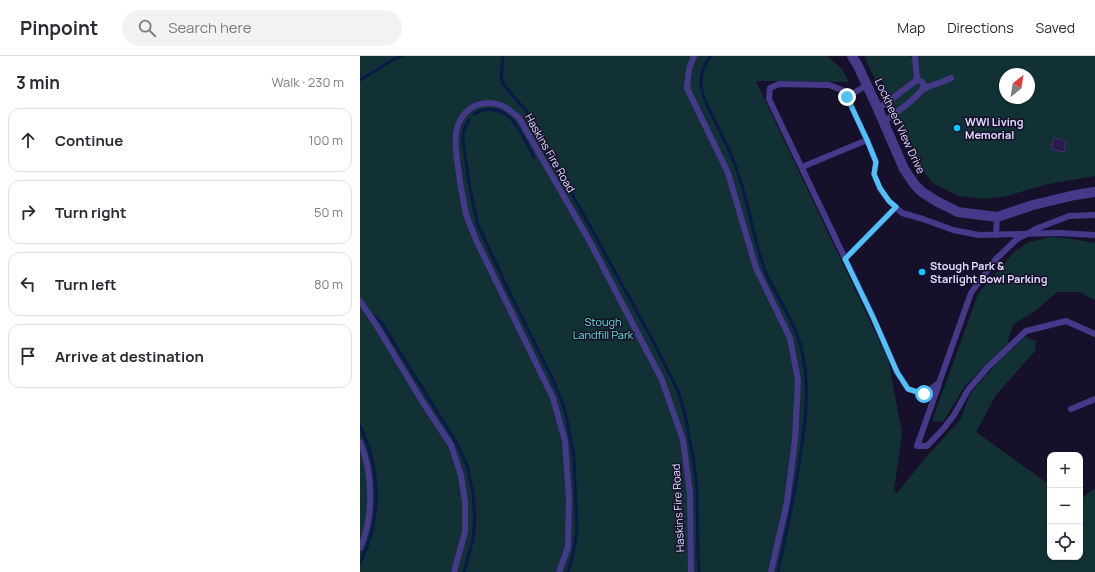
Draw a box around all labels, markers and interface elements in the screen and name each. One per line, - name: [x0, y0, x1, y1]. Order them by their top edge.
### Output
- search box: [122, 10, 402, 46]
- text: Pinpoint: [20, 15, 98, 41]
- icon: search: [136, 17, 158, 39]
- text: Search here: [168, 17, 252, 38]
- text: Map: [897, 18, 925, 37]
- text: Directions: [947, 18, 1014, 37]
- text: Saved: [1036, 18, 1075, 37]
- north arrow: [999, 68, 1035, 104]
- text: 3 min: [16, 71, 60, 94]
- text: Walk · 230 m: [271, 73, 344, 91]
- street label: Lockheed View Drive: [872, 76, 929, 176]
- route end: [838, 88, 856, 106]
- street label: Haskins Fire Road: [522, 111, 579, 195]
- place label: WWI Living Memorial: [965, 114, 1024, 142]
- marker: WWI Living Memorial: [952, 123, 962, 133]
- icon: ahead: [17, 129, 39, 151]
- text: Continue: [55, 130, 123, 151]
- text: 100 m: [308, 131, 343, 149]
- icon: right: [17, 201, 39, 223]
- text: Turn right: [55, 202, 126, 223]
- text: 50 m: [314, 203, 343, 221]
- place label: Stough Park & Starlight Bowl Parking: [930, 258, 1047, 286]
- marker: Stough Park & Starlight Bowl Parking: [917, 267, 927, 277]
- icon: left: [17, 273, 39, 295]
- text: Turn left: [55, 274, 117, 295]
- text: 80 m: [314, 275, 343, 293]
- park label: Stough Landfill Park: [573, 314, 634, 342]
- icon: arrive: [17, 345, 39, 367]
- text: Arrive at destination: [55, 346, 204, 367]
- route start: [915, 385, 933, 403]
- map controls: [1047, 452, 1083, 560]
- button: +: [1047, 452, 1083, 488]
- street label: Haskins Fire Road: [668, 463, 687, 553]
- button: −: [1047, 488, 1083, 524]
- button: locate: [1047, 524, 1083, 560]

